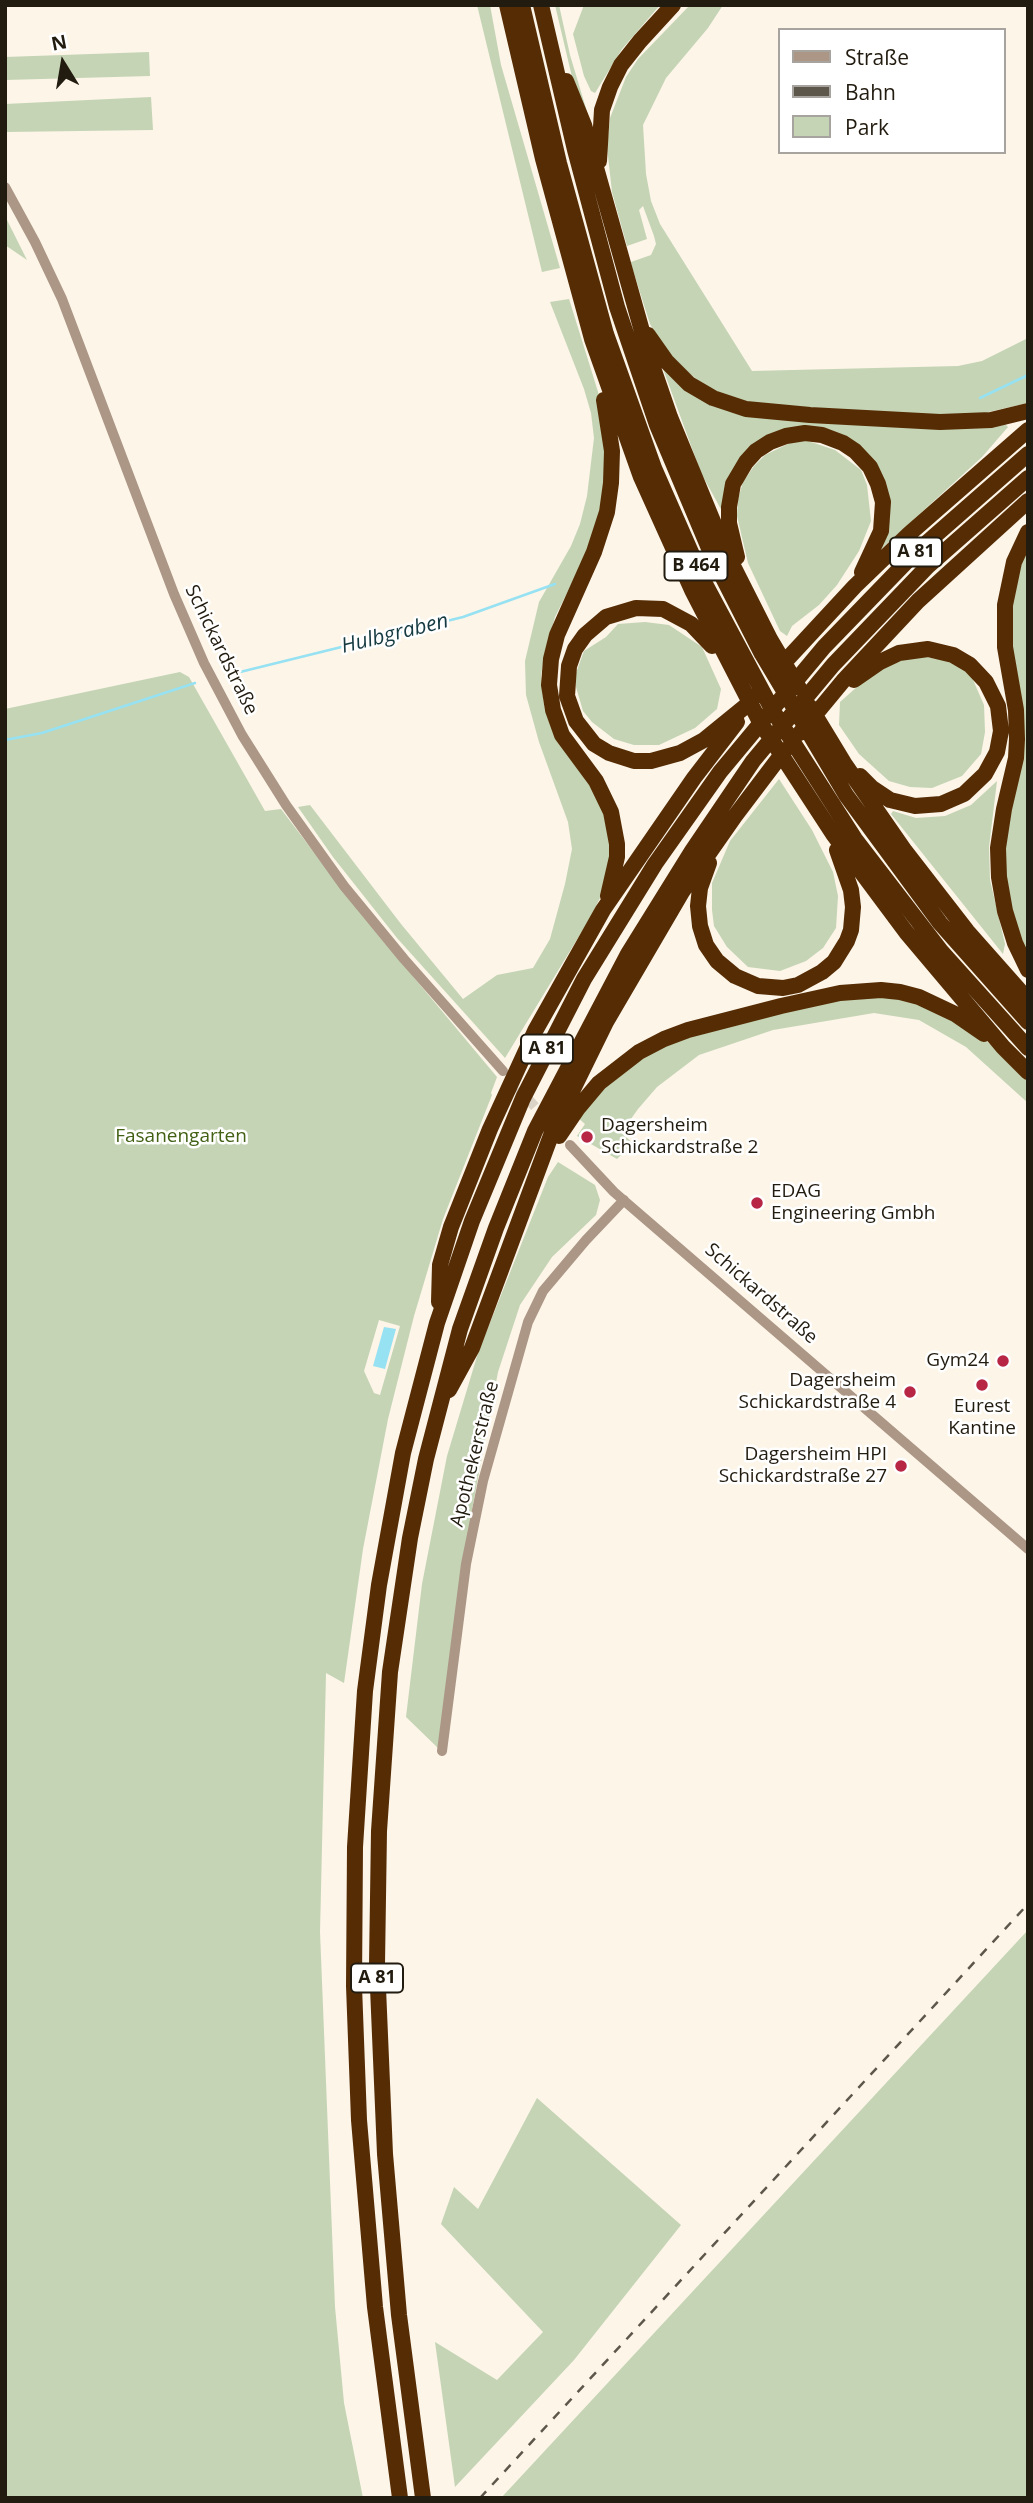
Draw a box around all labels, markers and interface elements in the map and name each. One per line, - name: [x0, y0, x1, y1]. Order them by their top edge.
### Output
- north arrow: [28, 28, 98, 98]
- text: N: [49, 28, 69, 57]
- legend: [778, 28, 1005, 154]
- text: Straße: [845, 43, 909, 71]
- text: Bahn: [845, 78, 896, 106]
- text: Park: [845, 113, 889, 141]
- road number: A 81: [890, 538, 942, 566]
- road number: B 464: [664, 552, 728, 580]
- street label: Schickardstraße: [180, 581, 262, 719]
- water label: Hulbgraben: [339, 609, 451, 659]
- road number: A 81: [521, 1034, 573, 1064]
- place label: Dagersheim Schickardstraße 2: [601, 1115, 758, 1159]
- park label: Fasanengarten: [115, 1126, 247, 1148]
- marker: Dagersheim Schickardstraße 2: [579, 1129, 595, 1145]
- place label: EDAG Engineering Gmbh: [771, 1181, 935, 1225]
- marker: EDAG Engineering Gmbh: [749, 1195, 765, 1211]
- street label: Schickardstraße: [700, 1239, 822, 1349]
- place label: Gym24: [926, 1350, 989, 1372]
- marker: Gym24: [995, 1353, 1011, 1369]
- place label: Dagersheim Schickardstraße 4: [739, 1370, 896, 1414]
- marker: Eurest Kantine: [974, 1377, 990, 1393]
- street label: Apothekerstraße: [446, 1379, 504, 1529]
- marker: Dagersheim Schickardstraße 4: [902, 1384, 918, 1400]
- place label: Eurest Kantine: [948, 1396, 1016, 1440]
- place label: Dagersheim HPI Schickardstraße 27: [719, 1444, 887, 1488]
- marker: Dagersheim HPI Schickardstraße 27: [893, 1458, 909, 1474]
- road number: A 81: [351, 1964, 403, 1992]

